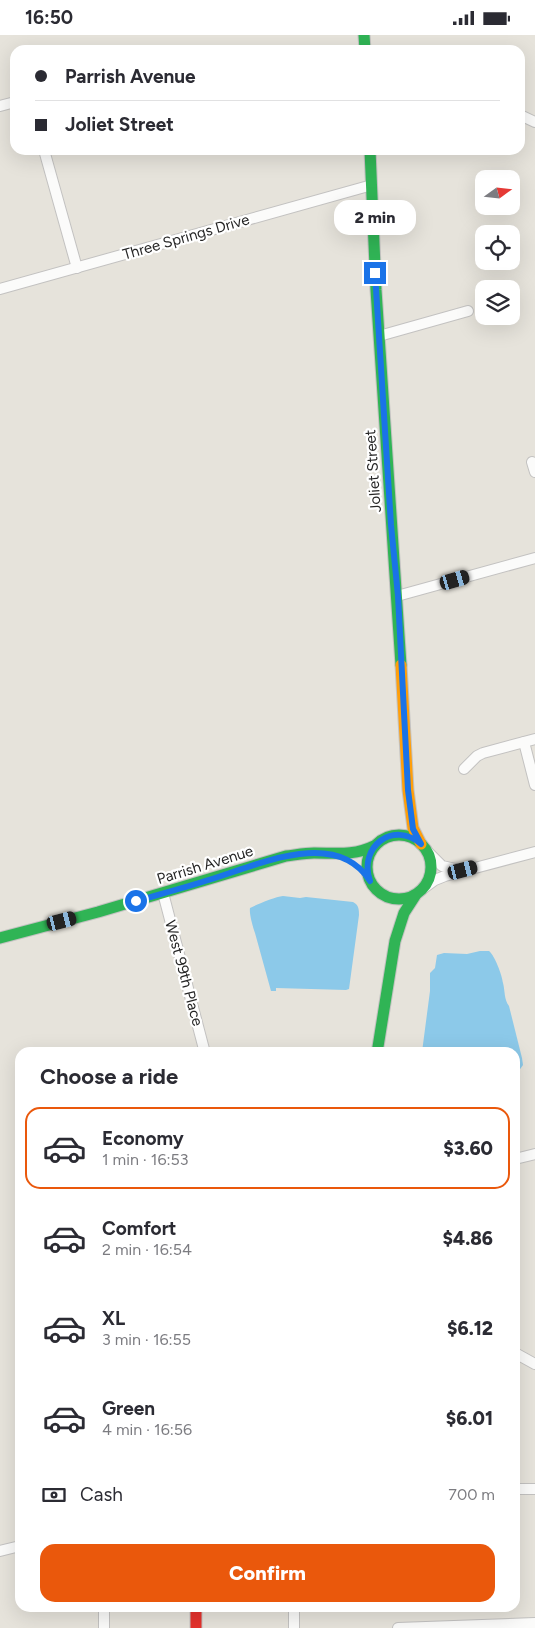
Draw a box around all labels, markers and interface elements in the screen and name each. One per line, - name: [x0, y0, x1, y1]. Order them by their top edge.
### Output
- text: 16:50: [25, 6, 73, 29]
- text: Parrish Avenue: [65, 65, 196, 88]
- text: Joliet Street: [65, 113, 174, 136]
- north arrow: [475, 170, 520, 215]
- map controls: [475, 170, 520, 325]
- callout: 2 min: [334, 201, 416, 235]
- text: 2 min: [355, 208, 395, 227]
- street label: Three Springs Drive: [121, 210, 251, 264]
- button: locate: [475, 225, 520, 270]
- route end: [364, 262, 386, 284]
- button: layers: [475, 280, 520, 325]
- street label: Joliet Street: [361, 429, 385, 513]
- car: [438, 569, 471, 591]
- street label: Parrish Avenue: [155, 842, 255, 888]
- car: [446, 859, 479, 881]
- route start: [125, 890, 147, 912]
- car: [45, 910, 78, 932]
- street label: West 99th Place: [161, 918, 207, 1028]
- text: Choose a ride: [40, 1063, 178, 1090]
- icon: car: [42, 1126, 87, 1171]
- text: Economy: [102, 1127, 184, 1150]
- text: $3.60: [443, 1137, 493, 1160]
- text: 1 min · 16:53: [102, 1150, 188, 1169]
- icon: car: [42, 1216, 87, 1261]
- text: Comfort: [102, 1217, 177, 1240]
- text: $4.86: [443, 1227, 493, 1250]
- text: 2 min · 16:54: [102, 1240, 192, 1259]
- icon: car: [42, 1306, 87, 1351]
- text: XL: [102, 1307, 125, 1330]
- text: $6.12: [447, 1317, 493, 1340]
- text: 3 min · 16:55: [102, 1330, 191, 1349]
- icon: car: [42, 1396, 87, 1441]
- text: Green: [102, 1397, 155, 1420]
- text: $6.01: [446, 1407, 493, 1430]
- text: 4 min · 16:56: [102, 1420, 192, 1439]
- icon: cash: [40, 1481, 68, 1509]
- text: Cash: [80, 1483, 123, 1506]
- text: 700 m: [448, 1485, 495, 1504]
- button: Confirm: [40, 1544, 495, 1602]

